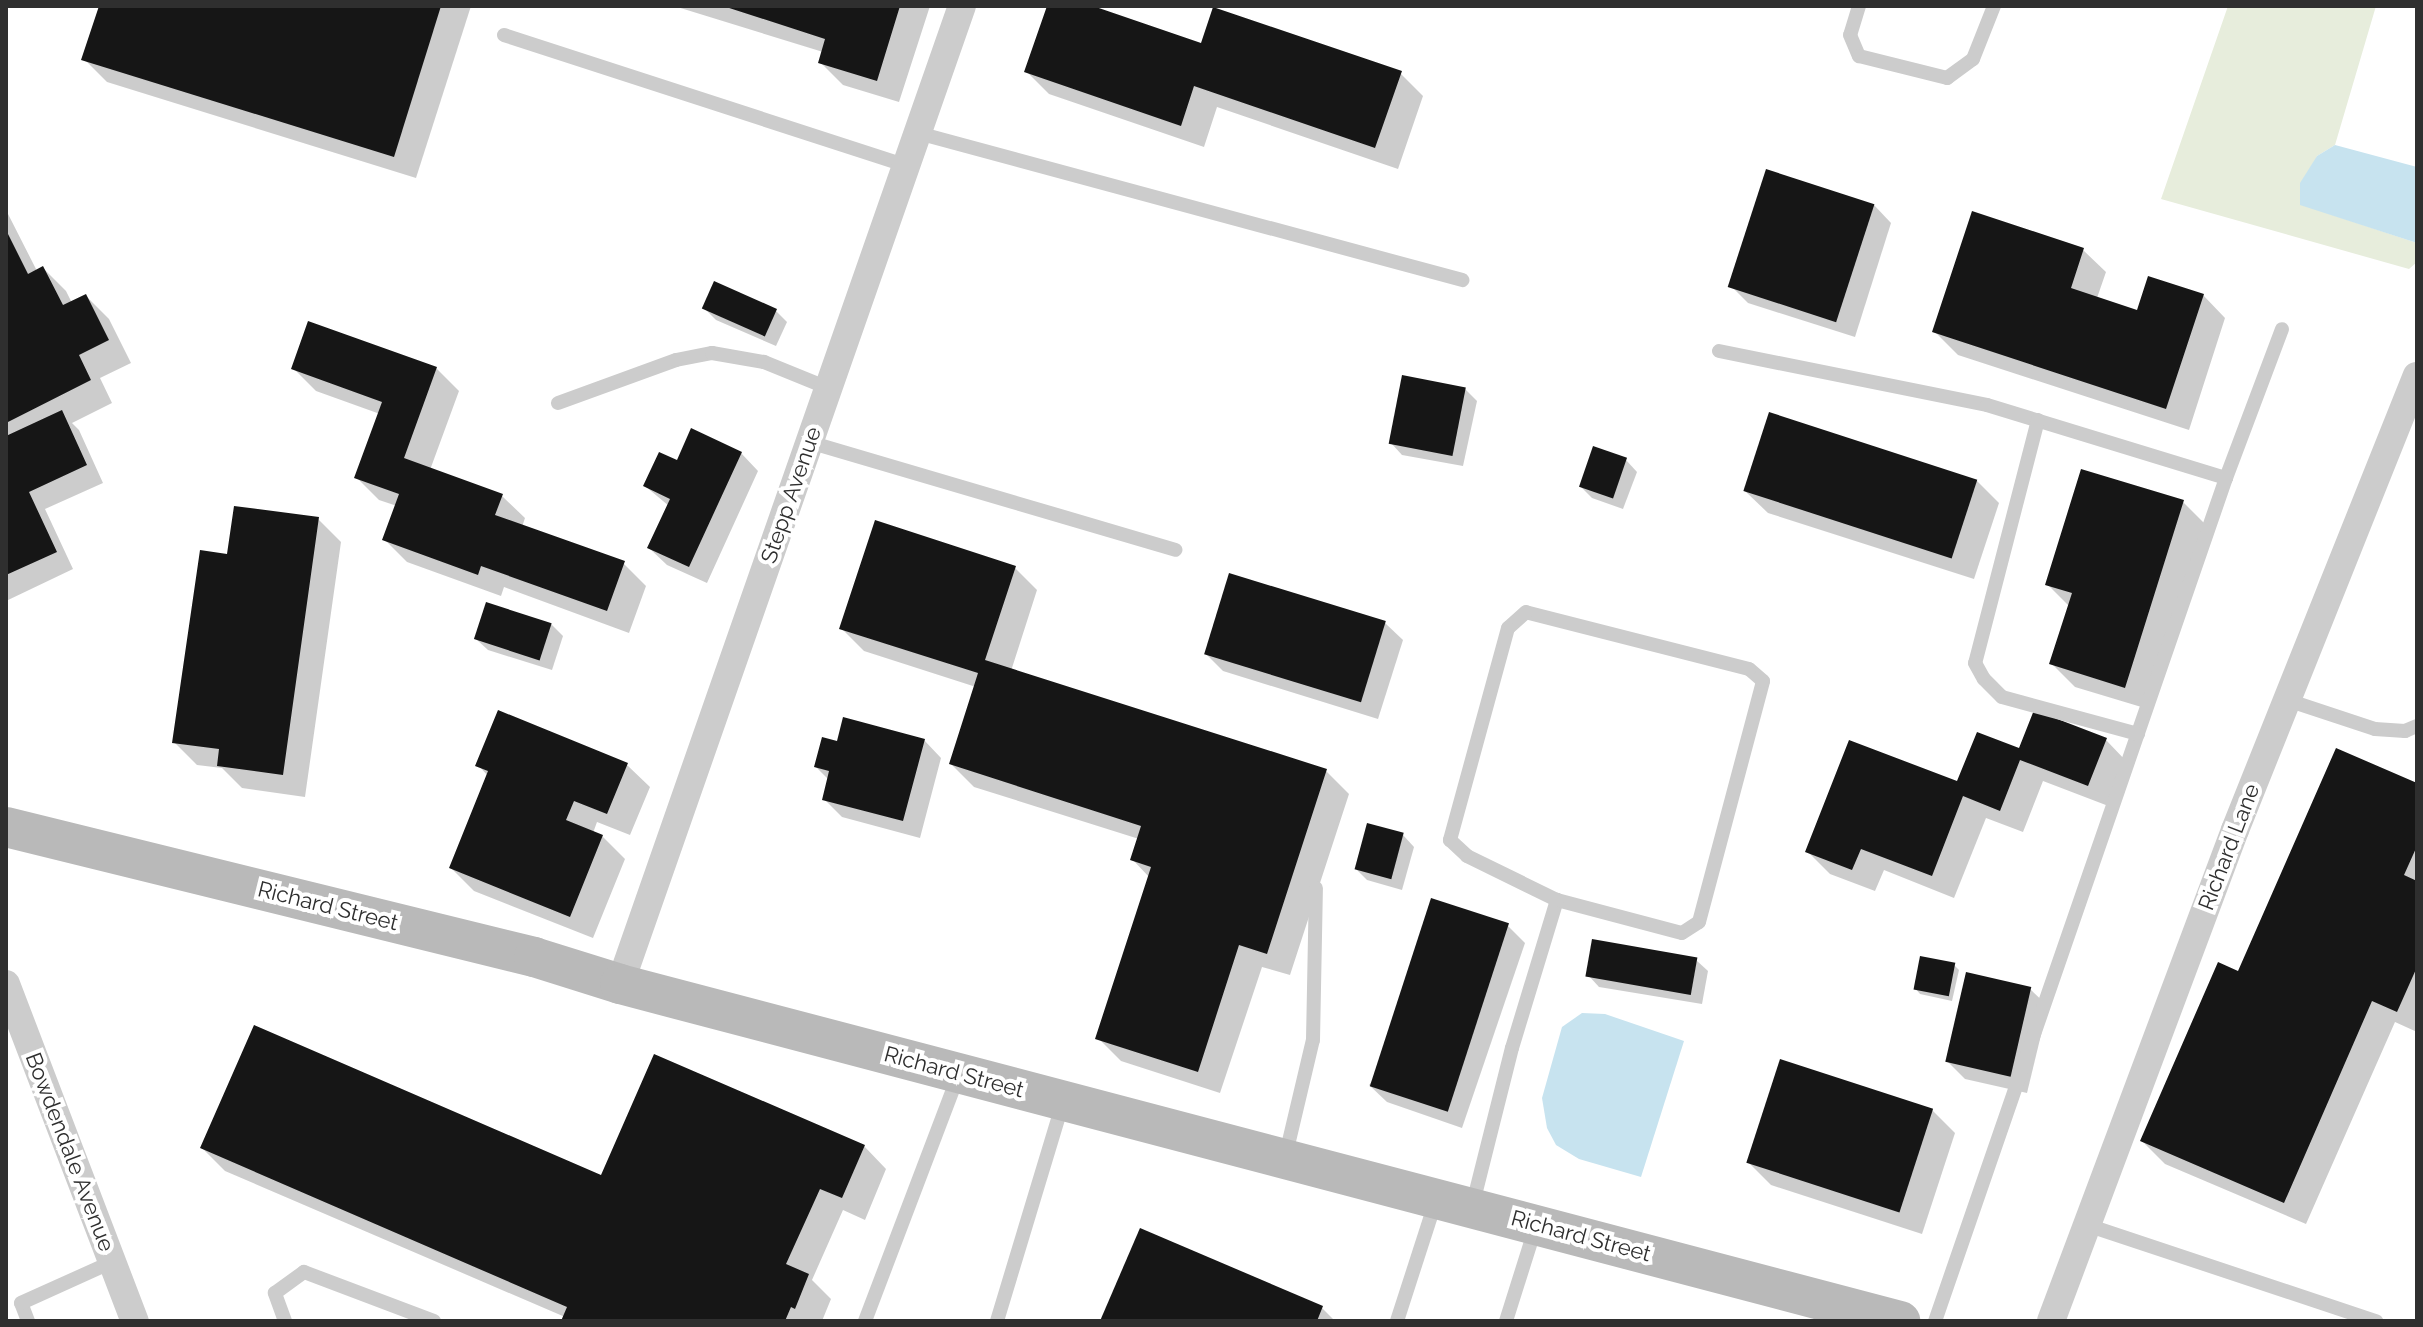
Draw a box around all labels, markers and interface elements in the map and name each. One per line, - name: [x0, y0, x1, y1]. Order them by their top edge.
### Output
- street label: Stepp Avenue: [755, 423, 827, 567]
- street label: Richard Lane: [2193, 780, 2265, 914]
- street label: Richard Street: [255, 876, 401, 936]
- street label: Richard Street: [881, 1041, 1027, 1103]
- street label: Bowdendale Avenue: [20, 1048, 120, 1256]
- street label: Richard Street: [1508, 1205, 1654, 1267]

